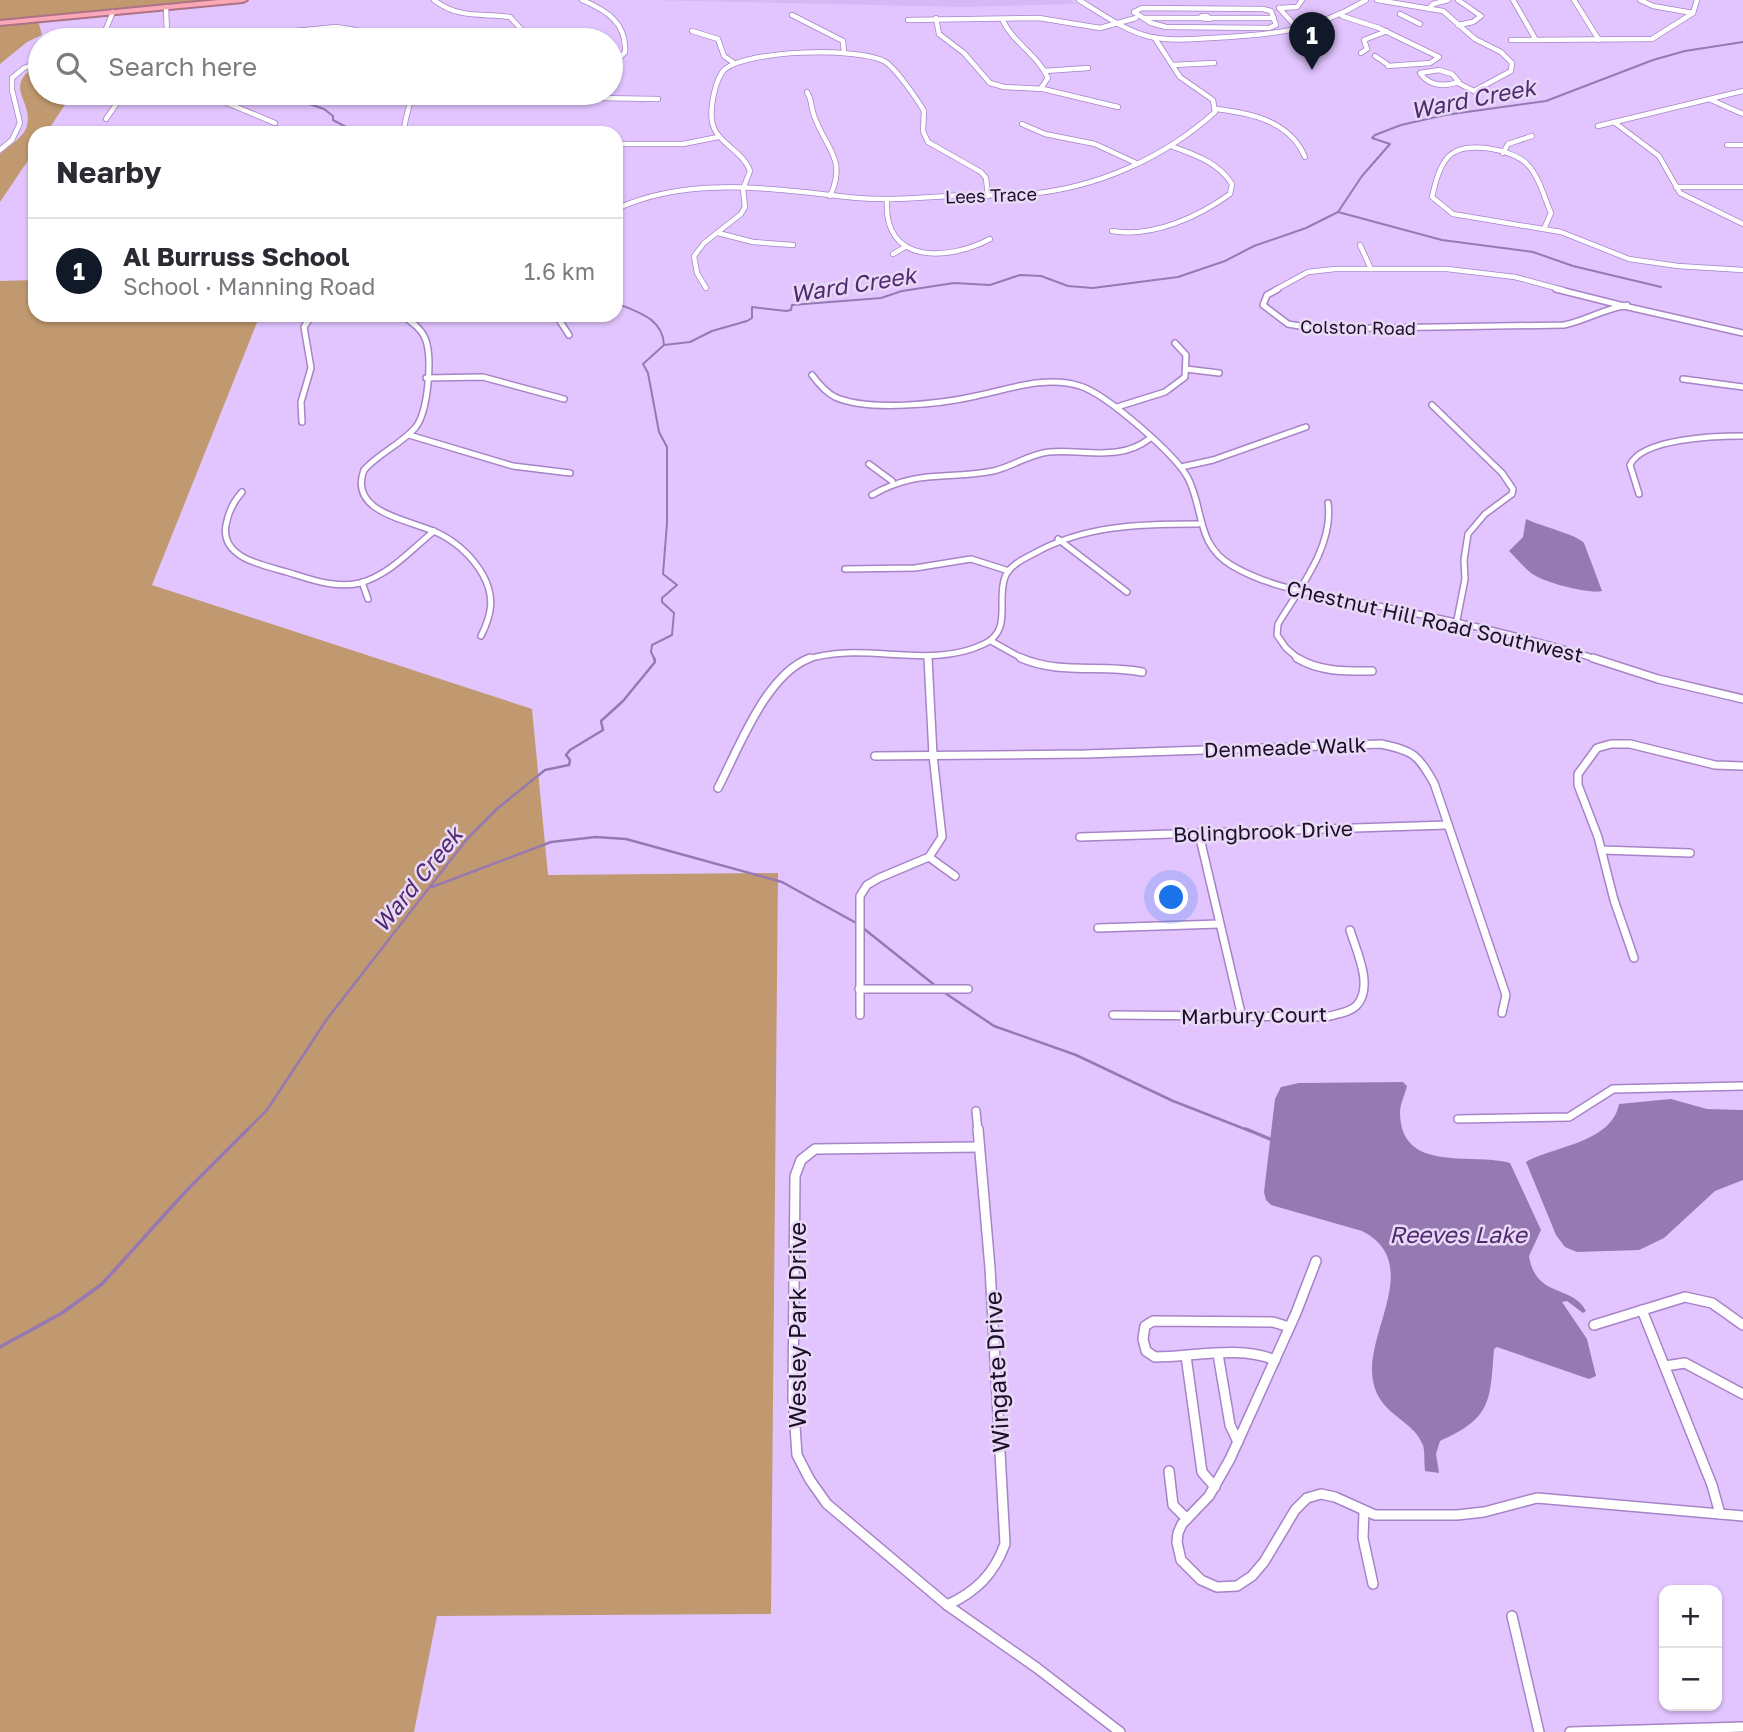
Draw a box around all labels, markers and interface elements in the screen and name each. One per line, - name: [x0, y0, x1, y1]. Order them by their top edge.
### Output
- pin: 1: [1289, 12, 1335, 70]
- search box: [28, 28, 623, 105]
- icon: search: [52, 48, 90, 86]
- text: Search here: [108, 51, 257, 82]
- water label: Ward Creek: [1408, 72, 1540, 124]
- text: Nearby: [56, 154, 161, 190]
- street label: Lees Trace: [945, 182, 1037, 208]
- text: Al Burruss School: [123, 241, 350, 272]
- text: 1: [73, 257, 85, 285]
- text: 1.6 km: [524, 257, 595, 285]
- water label: Ward Creek: [788, 260, 920, 308]
- text: School · Manning Road: [123, 272, 375, 300]
- street label: Colston Road: [1300, 315, 1416, 339]
- street label: Chestnut Hill Road Southwest: [1284, 574, 1586, 668]
- street label: Denmeade Walk: [1203, 731, 1367, 763]
- street label: Bolingbrook Drive: [1173, 815, 1353, 847]
- water label: Ward Creek: [366, 819, 469, 937]
- your location: [1154, 880, 1188, 914]
- street label: Marbury Court: [1181, 1001, 1327, 1029]
- water label: Reeves Lake: [1389, 1220, 1528, 1248]
- street label: Wesley Park Drive: [782, 1222, 811, 1428]
- street label: Wingate Drive: [977, 1291, 1015, 1453]
- map controls: [1659, 1585, 1722, 1711]
- button: +: [1659, 1585, 1722, 1648]
- button: −: [1659, 1648, 1722, 1711]

